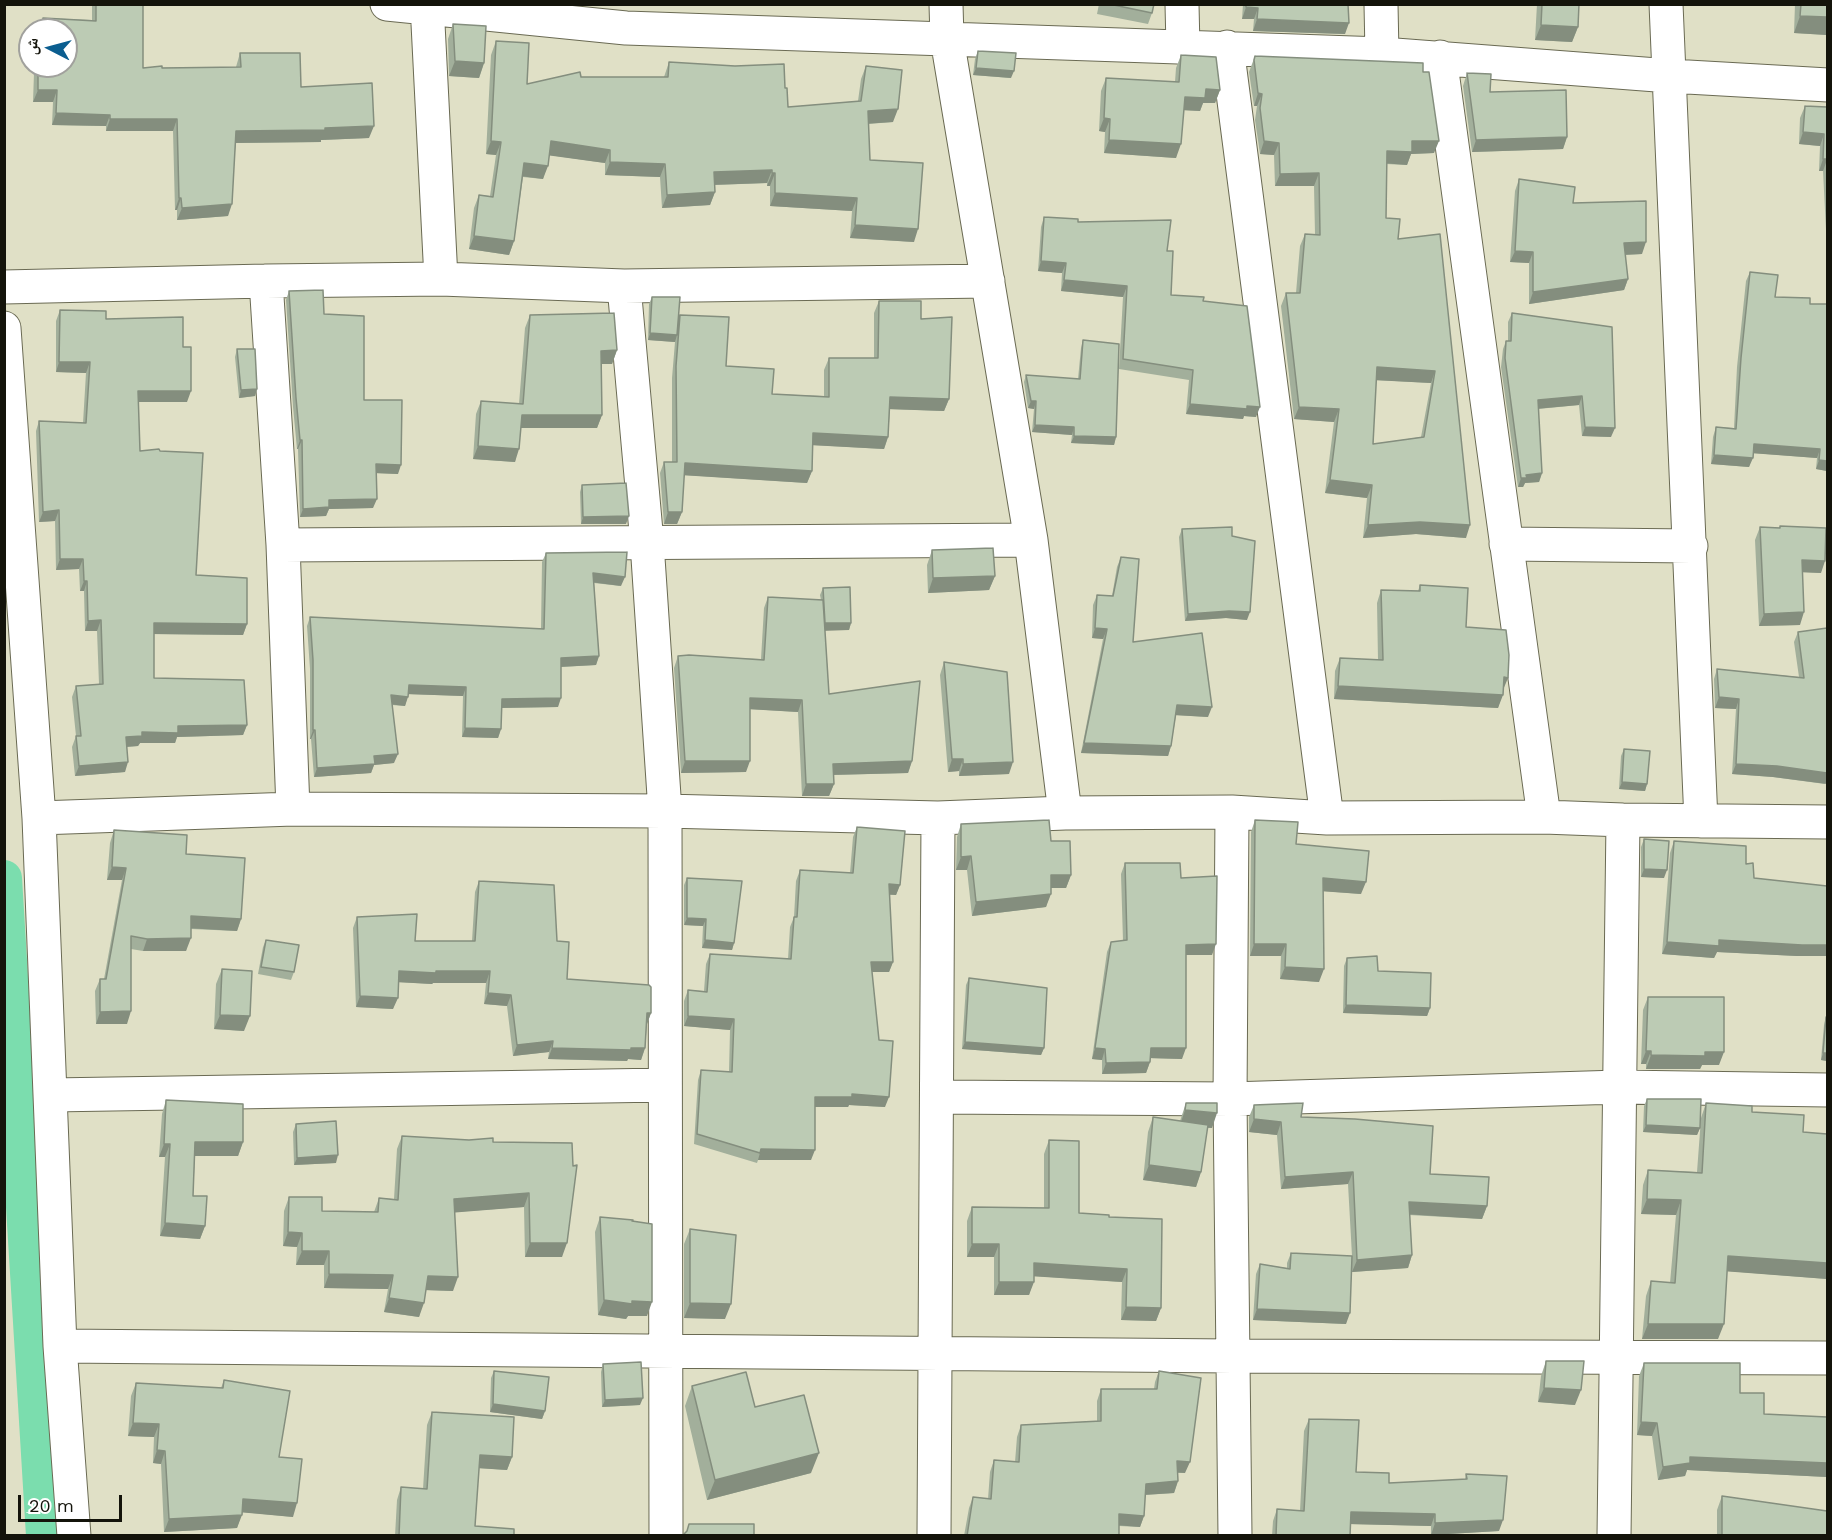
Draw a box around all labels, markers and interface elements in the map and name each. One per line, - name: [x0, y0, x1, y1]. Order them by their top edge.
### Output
- north arrow: [18, 18, 78, 78]
- text: ش: [21, 37, 42, 56]
- scale bar: [21, 1483, 124, 1521]
- text: 20 m: [29, 1495, 74, 1516]

